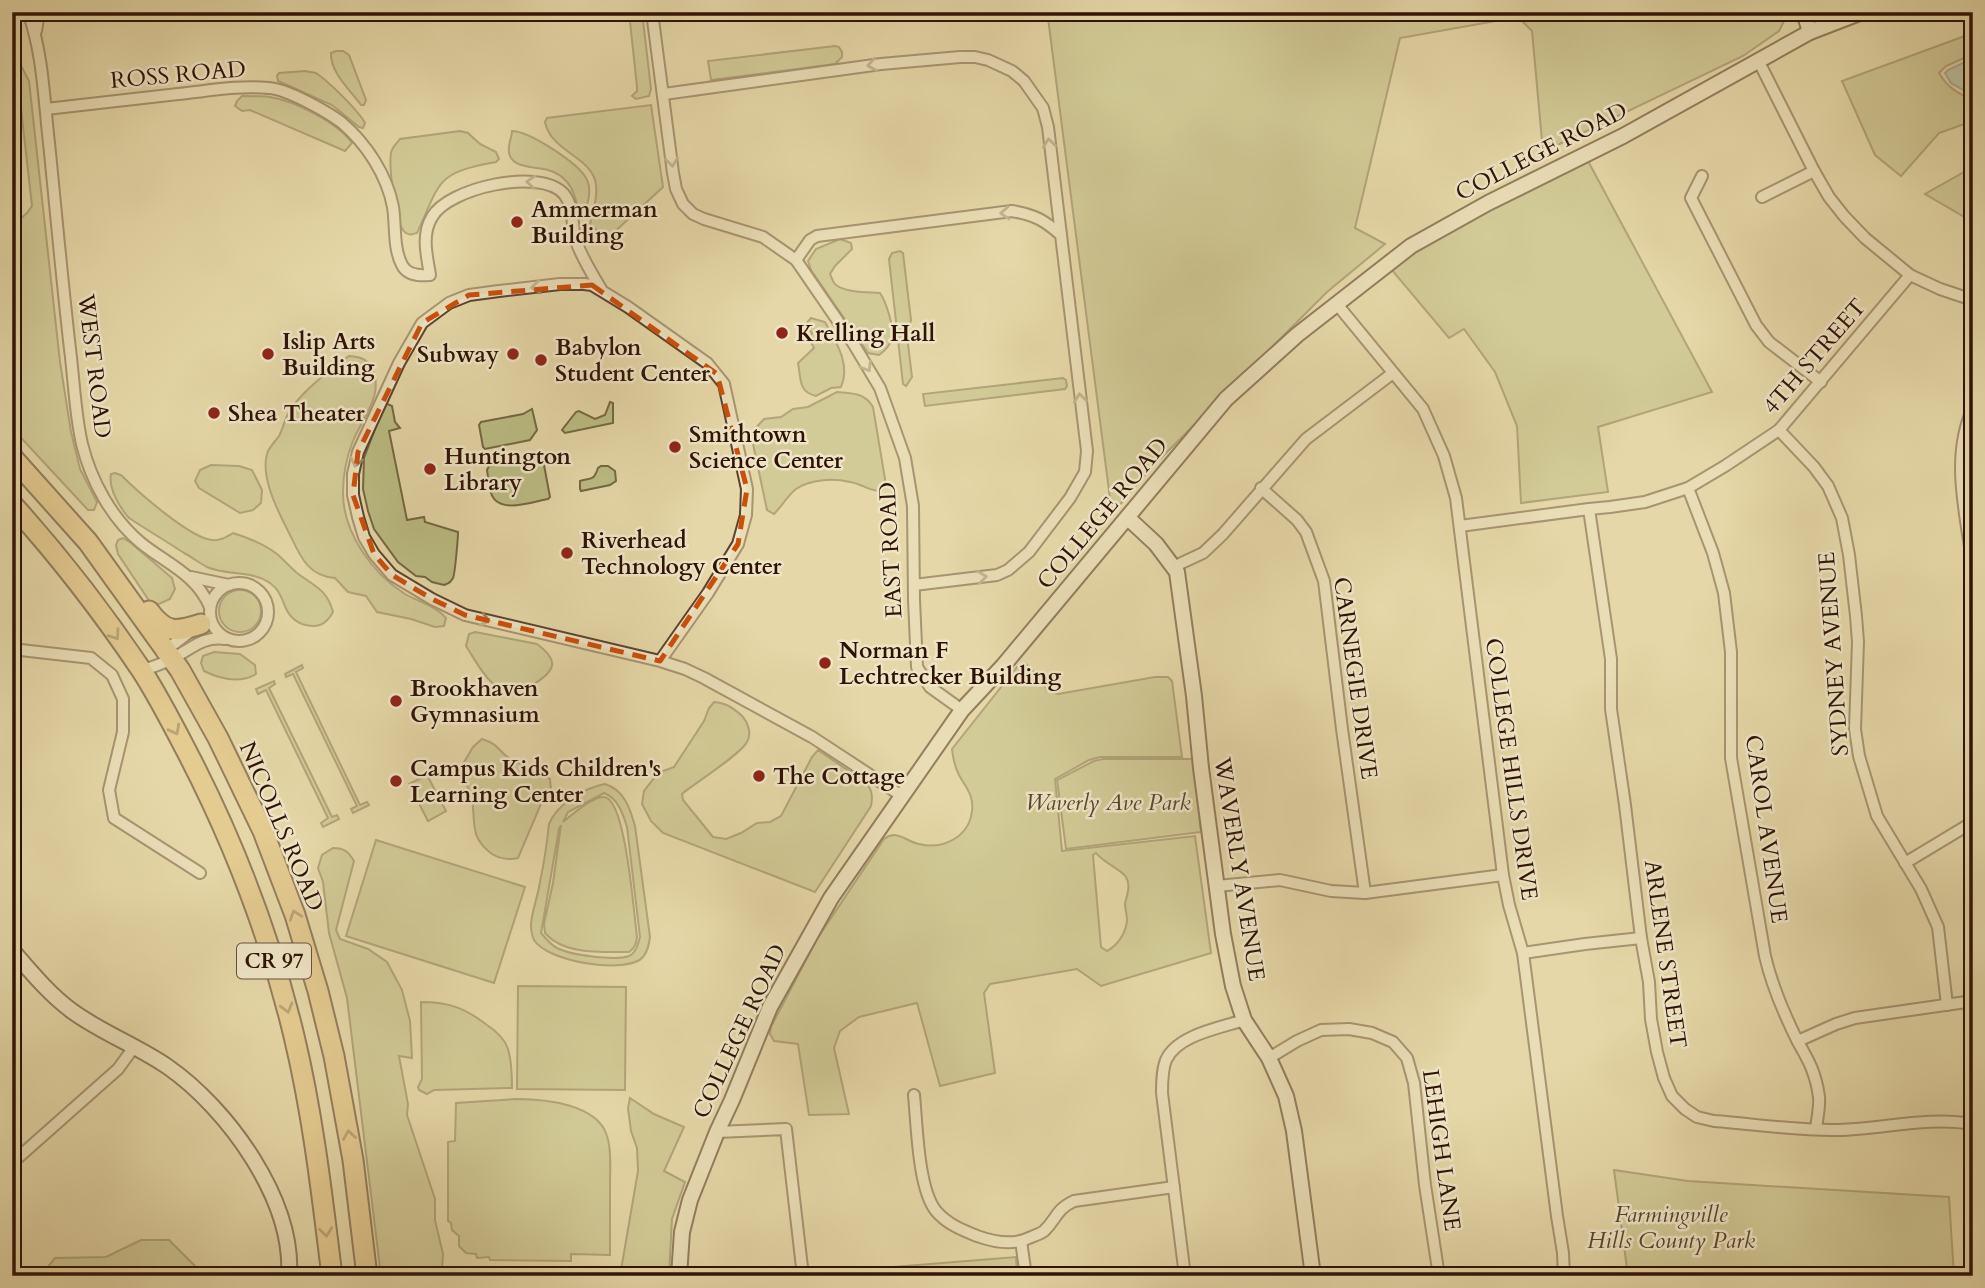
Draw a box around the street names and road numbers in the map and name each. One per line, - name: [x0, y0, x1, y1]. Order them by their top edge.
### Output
- street label: ROSS ROAD: [109, 53, 247, 96]
- street label: COLLEGE ROAD: [1450, 95, 1632, 208]
- street label: WEST ROAD: [70, 291, 119, 440]
- street label: 4TH STREET: [1756, 292, 1873, 421]
- street label: COLLEGE ROAD: [1030, 431, 1175, 596]
- street label: EAST ROAD: [871, 481, 910, 619]
- street label: SYDNEY AVENUE: [1811, 551, 1856, 757]
- street label: CARNEGIE DRIVE: [1326, 575, 1385, 781]
- street label: COLLEGE HILLS DRIVE: [1478, 636, 1545, 902]
- street label: CAROL AVENUE: [1738, 733, 1795, 925]
- street label: NICOLLS ROAD: [232, 737, 331, 916]
- street label: WAVERLY AVENUE: [1206, 754, 1272, 983]
- street label: ARLENE STREET: [1637, 858, 1694, 1050]
- street label: COLLEGE ROAD: [685, 939, 793, 1123]
- road number: CR 97: [237, 944, 311, 978]
- street label: LEHIGH LANE: [1415, 1067, 1468, 1233]

